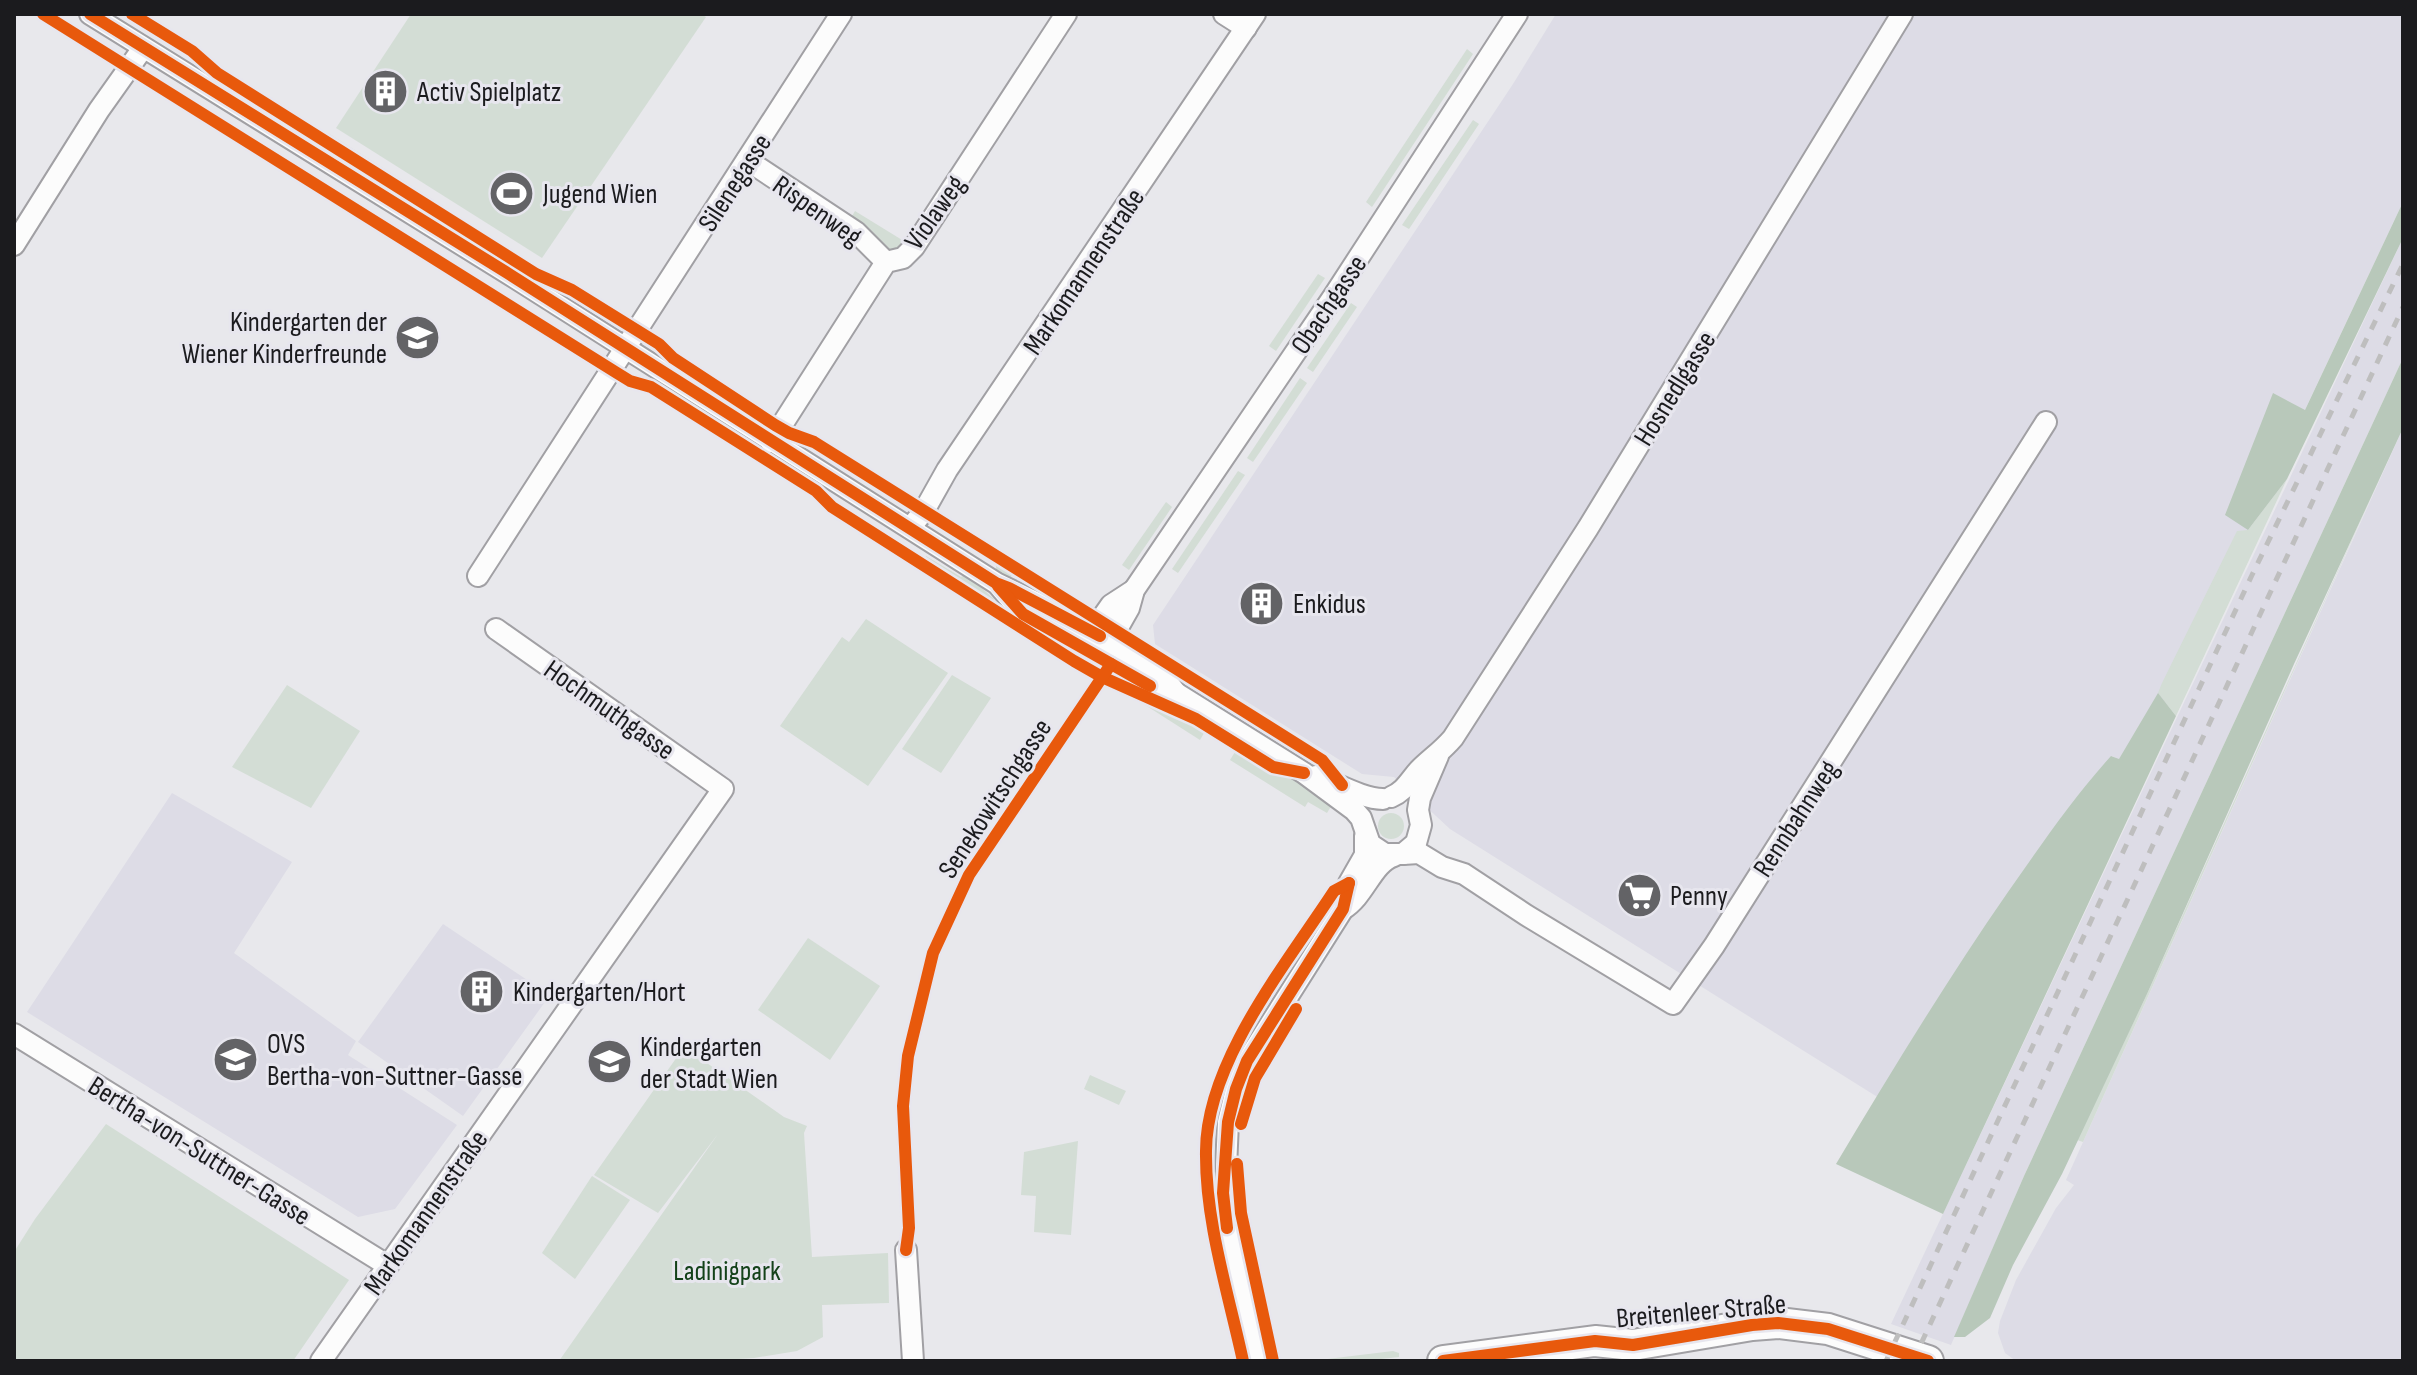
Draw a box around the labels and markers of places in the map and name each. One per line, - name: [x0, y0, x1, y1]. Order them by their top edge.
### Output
- building icon: Activ Spielplatz: [362, 67, 410, 115]
- place label: Activ Spielplatz: [416, 76, 561, 109]
- sports icon: Jugend Wien: [488, 169, 536, 217]
- place label: Jugend Wien: [542, 178, 658, 211]
- place label: Kindergarten der Wiener Kinderfreunde: [182, 306, 387, 371]
- school or university icon: Kindergarten der Wiener Kinderfreunde: [394, 313, 442, 361]
- building icon: Enkidus: [1238, 579, 1286, 627]
- place label: Enkidus: [1293, 588, 1366, 621]
- supermarket icon: Penny: [1615, 871, 1663, 919]
- place label: Penny: [1670, 880, 1728, 913]
- building icon: Kindergarten/Hort: [458, 967, 506, 1015]
- place label: Kindergarten/Hort: [513, 976, 686, 1009]
- place label: OVS Bertha-von-Suttner-Gasse: [267, 1028, 523, 1093]
- place label: Kindergarten der Stadt Wien: [640, 1031, 778, 1096]
- school or university icon: OVS Bertha-von-Suttner-Gasse: [212, 1035, 260, 1083]
- school or university icon: Kindergarten der Stadt Wien: [585, 1038, 633, 1086]

